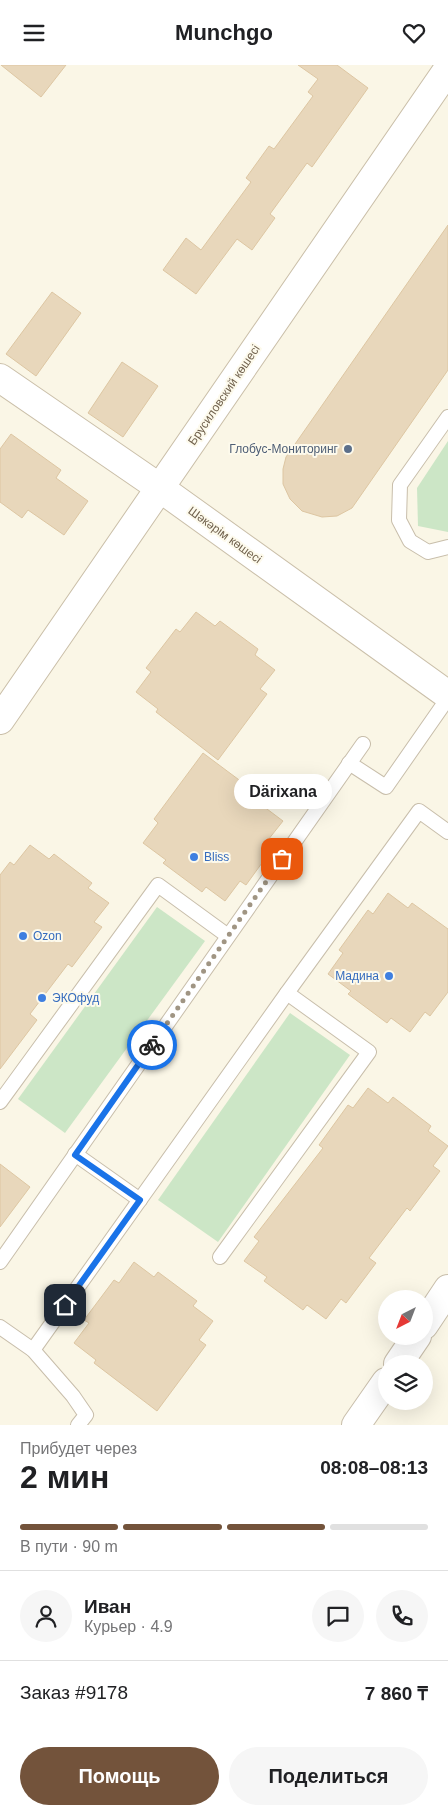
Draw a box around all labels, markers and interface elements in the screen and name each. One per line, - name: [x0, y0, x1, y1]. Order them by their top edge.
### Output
- icon: menu: [20, 19, 48, 47]
- icon: heart: [400, 19, 428, 47]
- text: Munchgo: [175, 20, 273, 45]
- street label: Брусиловский көшесі: [185, 342, 263, 448]
- place label: Глобус-Мониторинг: [229, 442, 339, 456]
- marker: Глобус-Мониторинг: [342, 443, 354, 455]
- street label: Шәкәрім көшесі: [186, 504, 264, 566]
- callout: Därixana: [233, 774, 331, 809]
- text: Därixana: [249, 783, 317, 800]
- pin: [261, 838, 303, 880]
- icon: bag: [268, 845, 296, 873]
- place label: Bliss: [204, 850, 229, 864]
- marker: Bliss: [188, 851, 200, 863]
- place label: Ozon: [33, 929, 62, 943]
- marker: Ozon: [17, 930, 29, 942]
- place label: Мадина: [335, 969, 379, 983]
- marker: Мадина: [383, 970, 395, 982]
- place label: ЭКОфуд: [52, 991, 99, 1005]
- marker: ЭКОфуд: [36, 992, 48, 1004]
- courier: [127, 1020, 177, 1070]
- icon: bike: [138, 1031, 166, 1059]
- pin: [44, 1284, 86, 1326]
- north arrow: [378, 1290, 432, 1345]
- map controls: [378, 1290, 433, 1410]
- icon: home: [51, 1291, 79, 1319]
- button: layers: [378, 1355, 433, 1410]
- text: Прибудет через: [20, 1440, 137, 1457]
- text: 08:08–08:13: [320, 1457, 428, 1478]
- text: 2 мин: [20, 1459, 109, 1495]
- text: В пути · 90 m: [20, 1538, 118, 1555]
- button: person: [20, 1590, 72, 1642]
- button: chat: [312, 1590, 364, 1642]
- button: phone: [376, 1590, 428, 1642]
- text: Иван: [84, 1596, 131, 1617]
- text: Курьер · 4.9: [84, 1618, 173, 1635]
- text: Заказ #9178: [20, 1682, 128, 1703]
- text: 7 860 ₸: [365, 1683, 428, 1704]
- button: Помощь: [20, 1747, 219, 1805]
- button: Поделиться: [229, 1747, 428, 1805]

